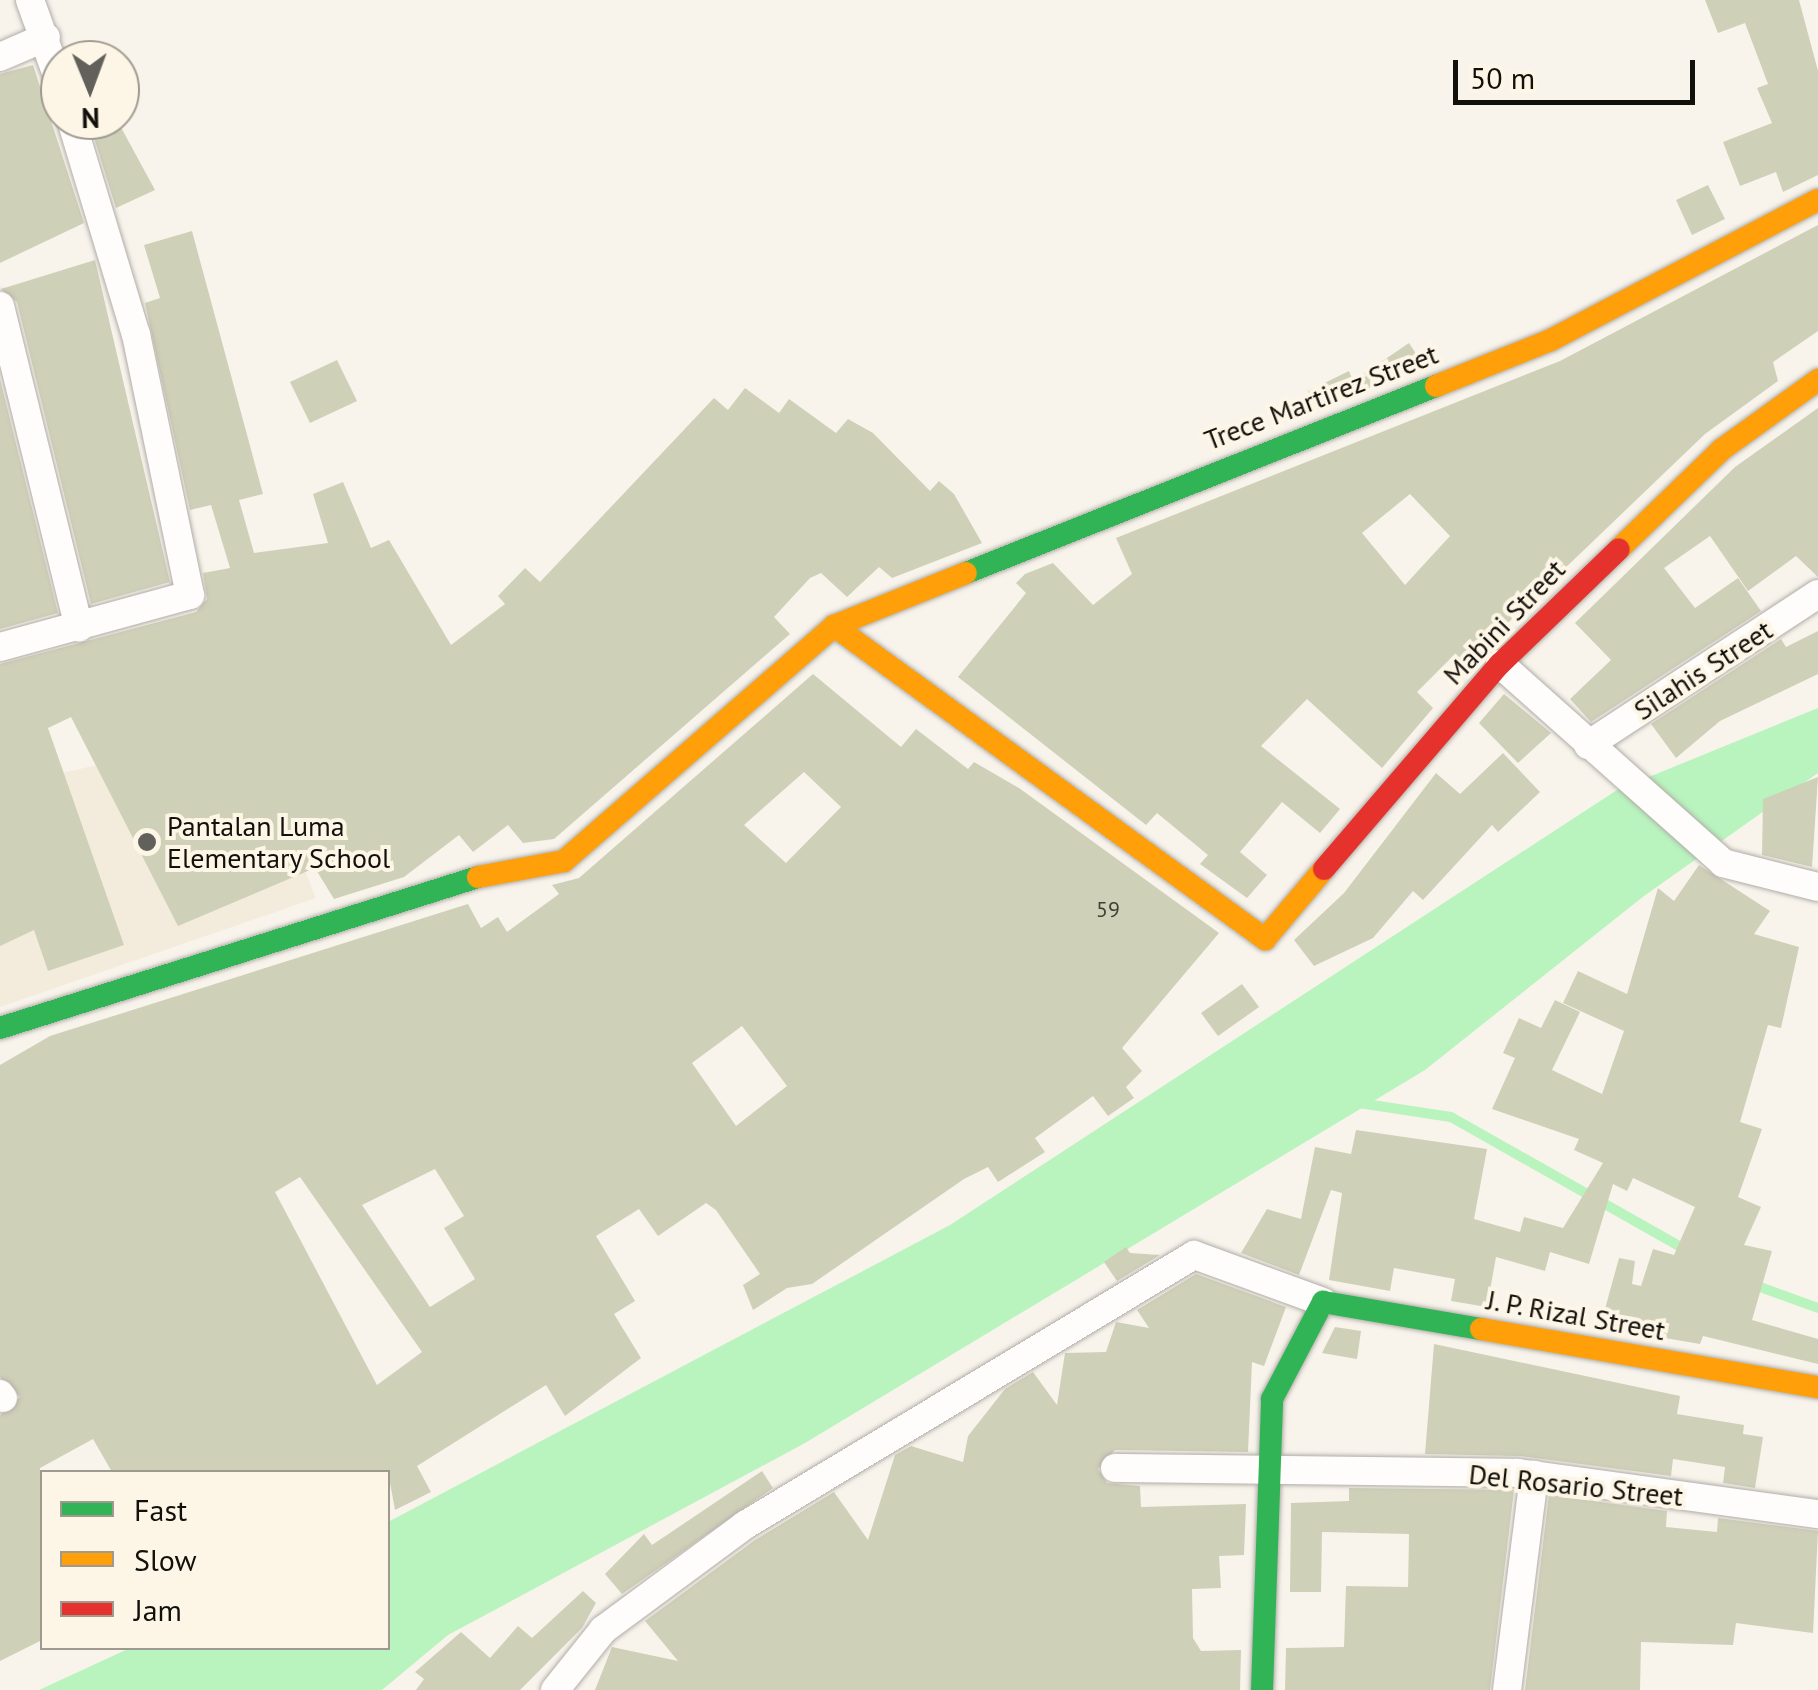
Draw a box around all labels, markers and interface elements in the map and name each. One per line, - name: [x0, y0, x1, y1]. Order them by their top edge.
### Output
- north arrow: [40, 40, 140, 140]
- scale bar: [1458, 40, 1700, 102]
- text: 50 m: [1470, 58, 1535, 97]
- text: N: [81, 100, 100, 137]
- street label: Trece Martirez Street: [1199, 337, 1443, 457]
- street label: Mabini Street: [1436, 553, 1572, 691]
- street label: Silahis Street: [1628, 613, 1778, 727]
- place label: Pantalan Luma Elementary School: [167, 809, 391, 875]
- marker: Pantalan Luma Elementary School: [136, 831, 158, 853]
- house number: 59: [1096, 897, 1120, 923]
- street label: J. P. Rizal Street: [1482, 1282, 1670, 1348]
- street label: Del Rosario Street: [1467, 1457, 1685, 1513]
- legend: [40, 1470, 390, 1650]
- text: Fast: [134, 1490, 187, 1529]
- text: Slow: [134, 1540, 197, 1579]
- text: Jam: [134, 1590, 182, 1629]

